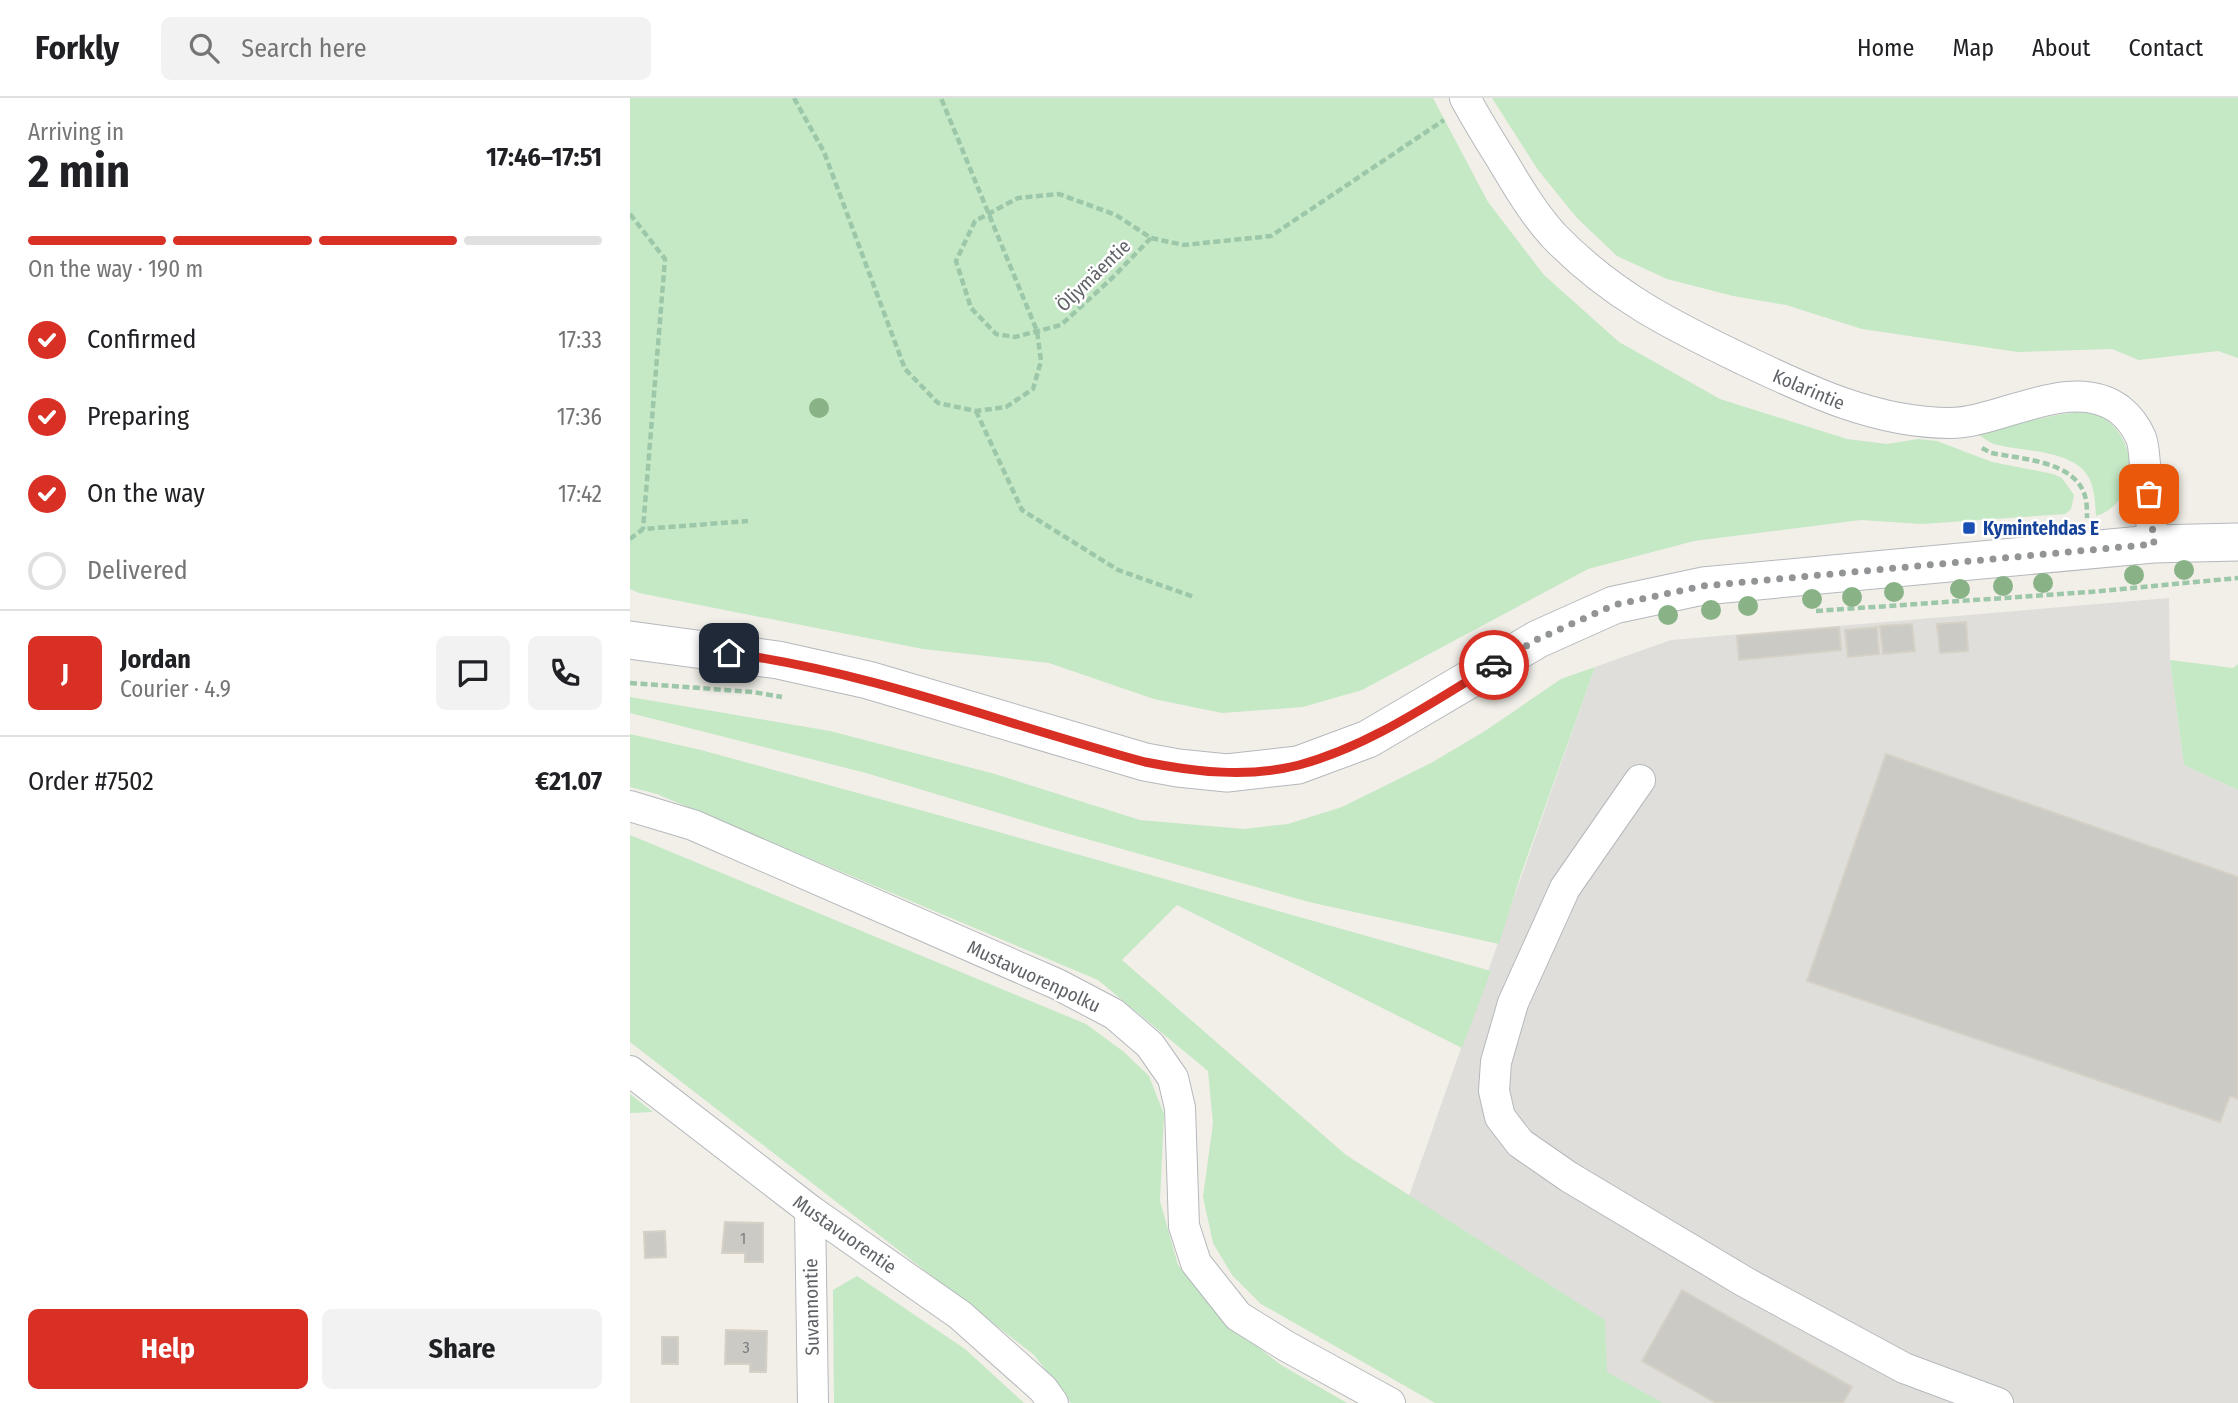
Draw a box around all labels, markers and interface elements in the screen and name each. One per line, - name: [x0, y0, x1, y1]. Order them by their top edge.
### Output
- search box: [161, 17, 651, 80]
- text: Forkly: [35, 28, 119, 68]
- icon: search: [185, 29, 223, 67]
- text: Search here: [241, 33, 367, 64]
- text: Home: [1857, 34, 1914, 62]
- text: Map: [1952, 34, 1994, 62]
- text: About: [2032, 34, 2090, 62]
- text: Contact: [2128, 34, 2203, 62]
- text: Arriving in: [28, 118, 124, 146]
- text: 17:46–17:51: [486, 142, 602, 173]
- text: 2 min: [28, 144, 130, 199]
- street label: Öljymäentie: [1052, 234, 1135, 316]
- text: On the way · 190 m: [28, 255, 203, 283]
- icon: check: [28, 321, 66, 359]
- text: Confirmed: [87, 324, 197, 355]
- text: 17:33: [558, 326, 602, 354]
- street label: Kolarintie: [1769, 364, 1848, 415]
- icon: check: [28, 398, 66, 436]
- text: Preparing: [87, 401, 189, 432]
- text: 17:36: [557, 403, 602, 431]
- pin: [2119, 464, 2179, 524]
- icon: check: [28, 475, 66, 513]
- icon: bag: [2130, 475, 2168, 513]
- text: On the way: [87, 478, 205, 509]
- text: 17:42: [558, 480, 602, 508]
- place label: Kymintehdas E: [1983, 517, 2099, 540]
- marker: Kymintehdas E: [1961, 520, 1977, 536]
- text: Delivered: [87, 555, 188, 586]
- pin: [699, 623, 759, 683]
- courier: [1459, 630, 1529, 700]
- icon: home: [710, 634, 748, 672]
- button: chat: [436, 636, 510, 710]
- button: phone: [528, 636, 602, 710]
- text: Jordan: [120, 644, 191, 675]
- icon: car: [1475, 646, 1513, 684]
- text: J: [61, 658, 69, 689]
- text: Courier · 4.9: [120, 675, 231, 703]
- text: Order #7502: [28, 766, 154, 797]
- text: €21.07: [535, 766, 602, 797]
- street label: Mustavuorenpolku: [964, 936, 1104, 1017]
- street label: Mustavuorentie: [789, 1190, 901, 1279]
- house number: 1: [740, 1229, 746, 1248]
- street label: Suvannontie: [799, 1258, 824, 1356]
- button: Help: [28, 1309, 308, 1389]
- button: Share: [322, 1309, 602, 1389]
- house number: 3: [742, 1338, 750, 1357]

